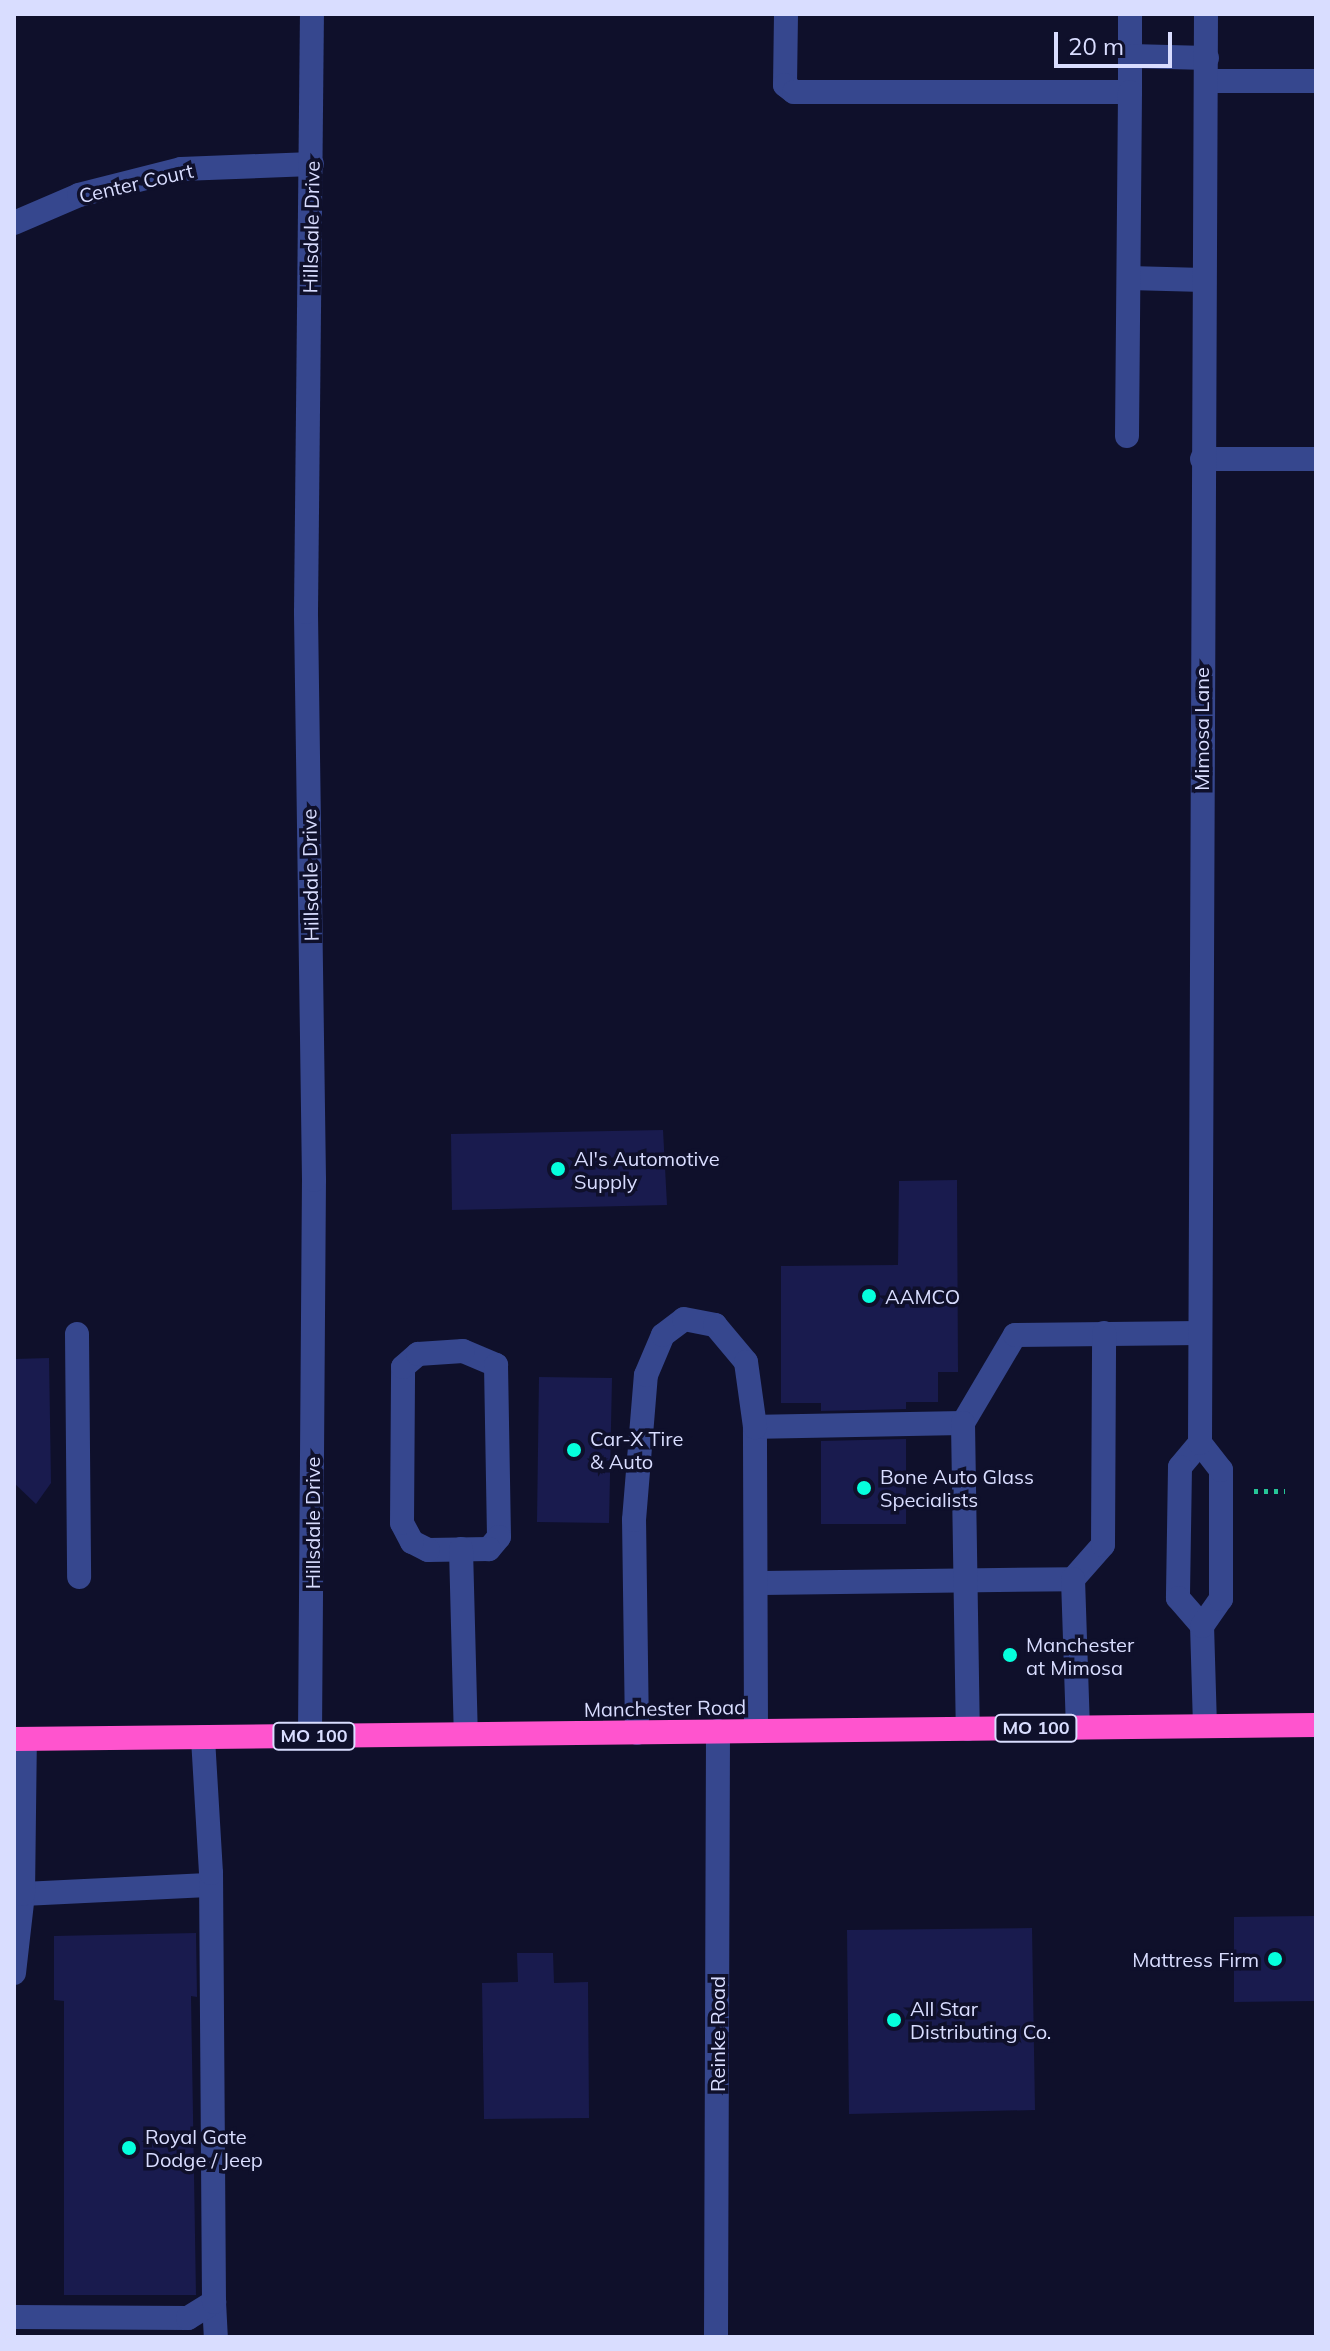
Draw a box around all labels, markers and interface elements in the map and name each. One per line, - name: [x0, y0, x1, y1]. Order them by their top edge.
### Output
- scale bar: [1058, 16, 1176, 66]
- text: 20 m: [1068, 31, 1124, 61]
- street label: Center Court: [77, 158, 195, 208]
- street label: Hillsdale Drive: [298, 160, 324, 294]
- street label: Mimosa Lane: [1189, 667, 1213, 791]
- street label: Hillsdale Drive: [297, 808, 323, 942]
- place label: Al's Automotive Supply: [574, 1146, 720, 1193]
- marker: Al's Automotive Supply: [549, 1160, 567, 1178]
- place label: AAMCO: [885, 1284, 960, 1308]
- marker: AAMCO: [860, 1287, 878, 1305]
- place label: Car-X Tire & Auto: [590, 1426, 683, 1473]
- marker: Car-X Tire & Auto: [565, 1441, 583, 1459]
- street label: Hillsdale Drive: [300, 1457, 324, 1589]
- place label: Bone Auto Glass Specialists: [880, 1464, 1034, 1511]
- marker: Bone Auto Glass Specialists: [855, 1479, 873, 1497]
- place label: Manchester at Mimosa: [1026, 1632, 1134, 1679]
- marker: Manchester at Mimosa: [1001, 1646, 1019, 1664]
- street label: Manchester Road: [584, 1695, 746, 1721]
- road number: MO 100: [994, 1714, 1078, 1742]
- road number: MO 100: [272, 1722, 356, 1750]
- place label: Mattress Firm: [1132, 1947, 1259, 1971]
- marker: Mattress Firm: [1266, 1950, 1284, 1968]
- street label: Reinke Road: [705, 1976, 729, 2092]
- place label: All Star Distributing Co.: [910, 1996, 1051, 2043]
- marker: All Star Distributing Co.: [885, 2011, 903, 2029]
- place label: Royal Gate Dodge / Jeep: [145, 2124, 263, 2171]
- marker: Royal Gate Dodge / Jeep: [120, 2139, 138, 2157]

